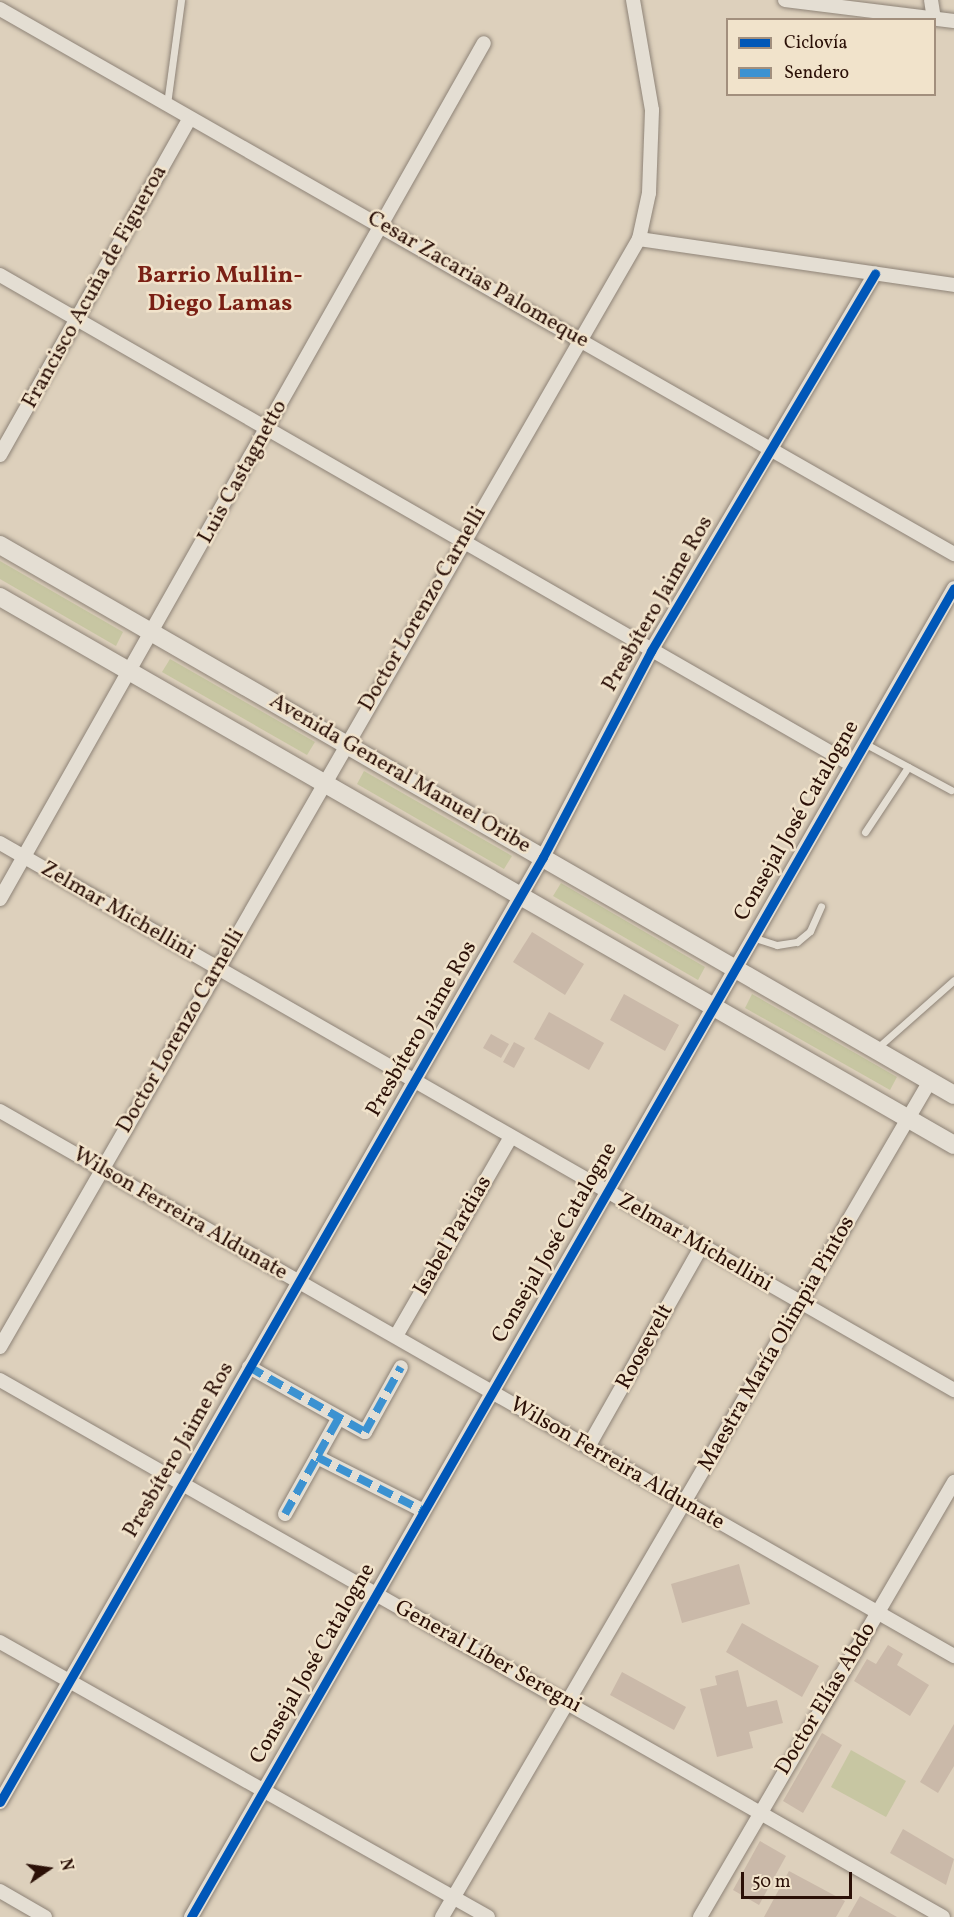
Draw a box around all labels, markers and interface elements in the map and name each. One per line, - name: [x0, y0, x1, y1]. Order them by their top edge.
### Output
- legend: [726, 18, 936, 96]
- text: Ciclovía: [784, 31, 847, 56]
- text: Sendero: [784, 61, 849, 86]
- street label: Francisco Acuña de Figueroa: [17, 161, 173, 413]
- street label: Cesar Zacarias Palomeque: [362, 206, 594, 354]
- district label: Barrio Mullin- Diego Lamas: [137, 263, 303, 319]
- street label: Luis Castagnetto: [193, 396, 293, 548]
- street label: Doctor Lorenzo Carnelli: [354, 502, 492, 716]
- street label: Presbítero Jaime Ros: [597, 511, 719, 697]
- street label: Avenida General Manuel Oribe: [265, 688, 535, 860]
- street label: Consejal José Catalogne: [729, 716, 865, 926]
- street label: Zelmar Michellini: [36, 856, 200, 966]
- street label: Doctor Lorenzo Carnelli: [112, 924, 250, 1138]
- street label: Presbítero Jaime Ros: [361, 936, 483, 1122]
- street label: Consejal José Catalogne: [487, 1138, 623, 1348]
- street label: Wilson Ferreira Aldunate: [68, 1142, 292, 1286]
- street label: Isabel Pardias: [408, 1171, 498, 1301]
- street label: Zelmar Michellini: [613, 1188, 777, 1298]
- street label: Maestra María Olimpia Pintos: [693, 1212, 861, 1476]
- street label: Roosevelt: [611, 1300, 679, 1394]
- street label: Presbítero Jaime Ros: [118, 1357, 240, 1543]
- street label: Wilson Ferreira Aldunate: [505, 1392, 729, 1536]
- street label: Consejal José Catalogne: [245, 1559, 381, 1769]
- street label: General Líber Seregni: [390, 1595, 586, 1719]
- street label: Doctor Elías Abdo: [770, 1618, 882, 1780]
- north arrow: [18, 1839, 78, 1899]
- text: N: [54, 1857, 78, 1873]
- scale bar: [744, 1860, 855, 1898]
- text: 50 m: [752, 1870, 791, 1895]

